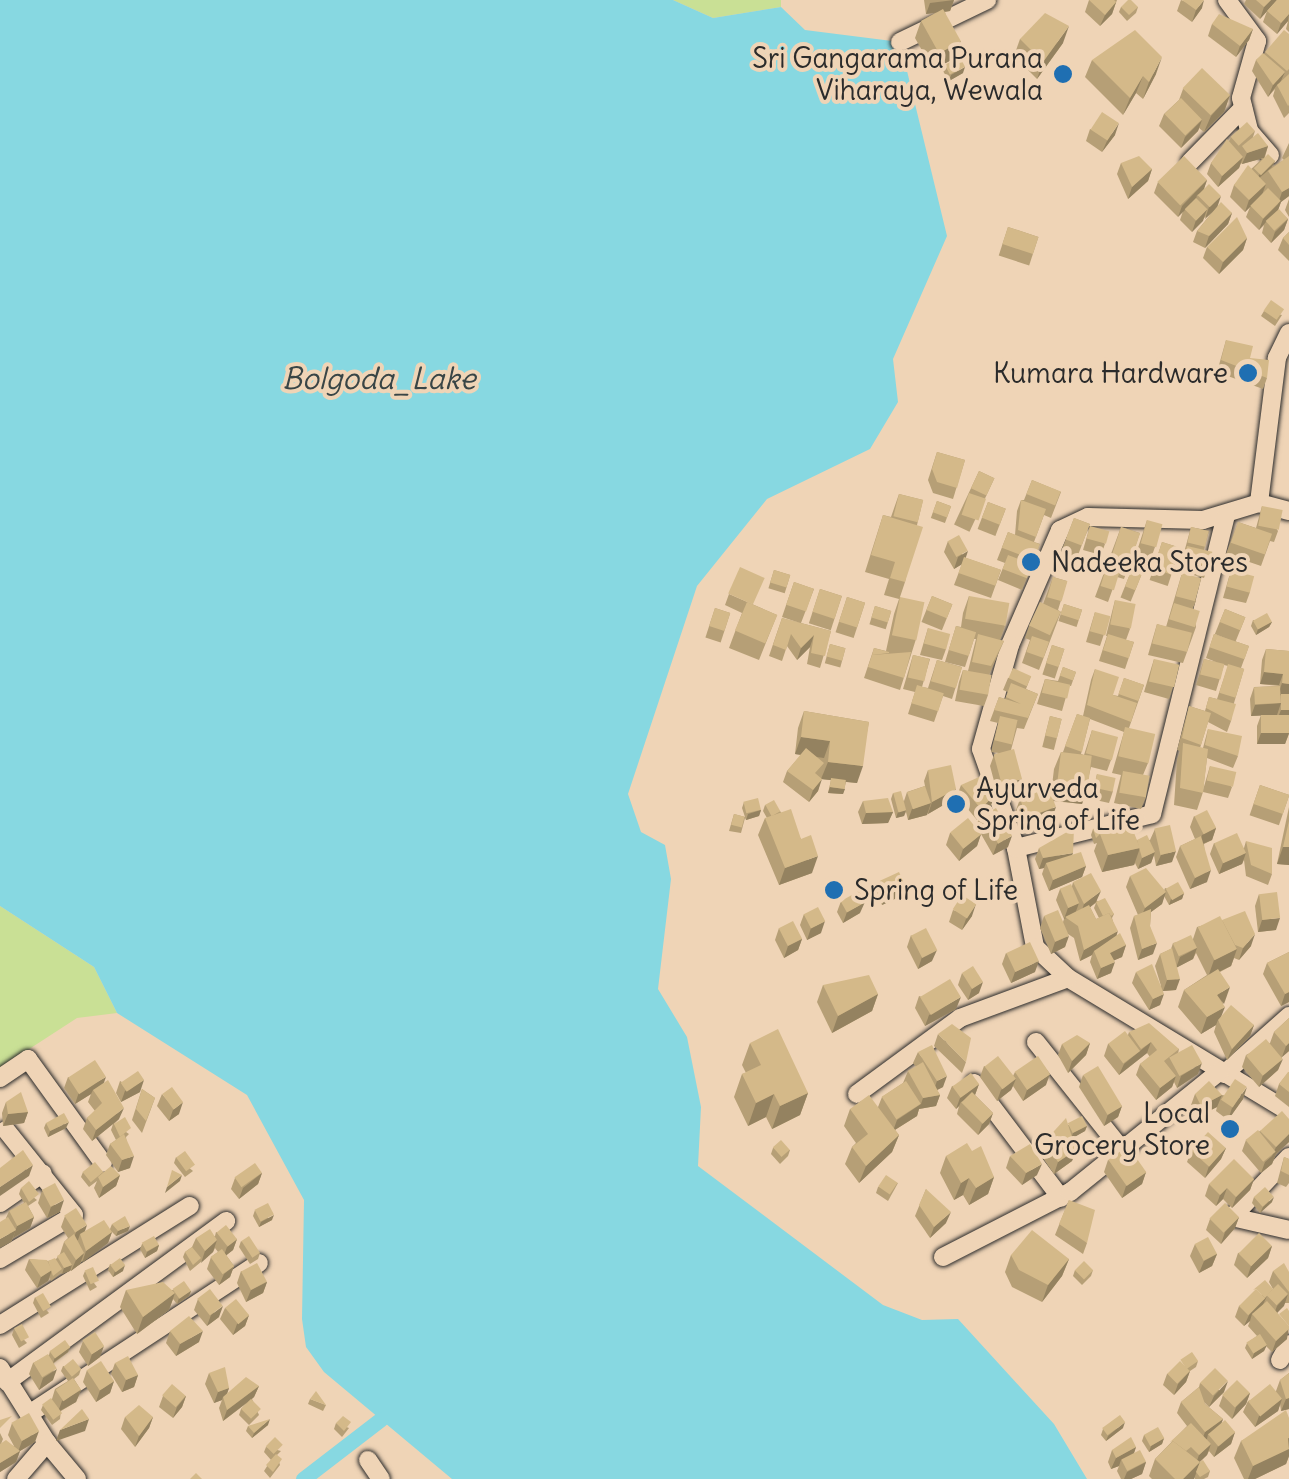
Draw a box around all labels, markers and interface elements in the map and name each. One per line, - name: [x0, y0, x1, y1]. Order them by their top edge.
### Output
- place label: Sri Gangarama Purana Viharaya, Wewala: [752, 41, 1043, 107]
- marker: Sri Gangarama Purana Viharaya, Wewala: [1052, 63, 1074, 85]
- place label: Kumara Hardware: [993, 356, 1228, 390]
- water label: Bolgoda_Lake: [282, 360, 476, 396]
- marker: Kumara Hardware: [1237, 362, 1259, 384]
- place label: Nadeeka Stores: [1051, 545, 1248, 579]
- marker: Nadeeka Stores: [1020, 551, 1042, 573]
- place label: Ayurveda Spring of Life: [976, 771, 1140, 837]
- marker: Ayurveda Spring of Life: [945, 793, 967, 815]
- place label: Spring of Life: [854, 873, 1018, 907]
- marker: Spring of Life: [823, 879, 845, 901]
- place label: Local Grocery Store: [1034, 1096, 1210, 1162]
- marker: Local Grocery Store: [1219, 1118, 1241, 1140]

